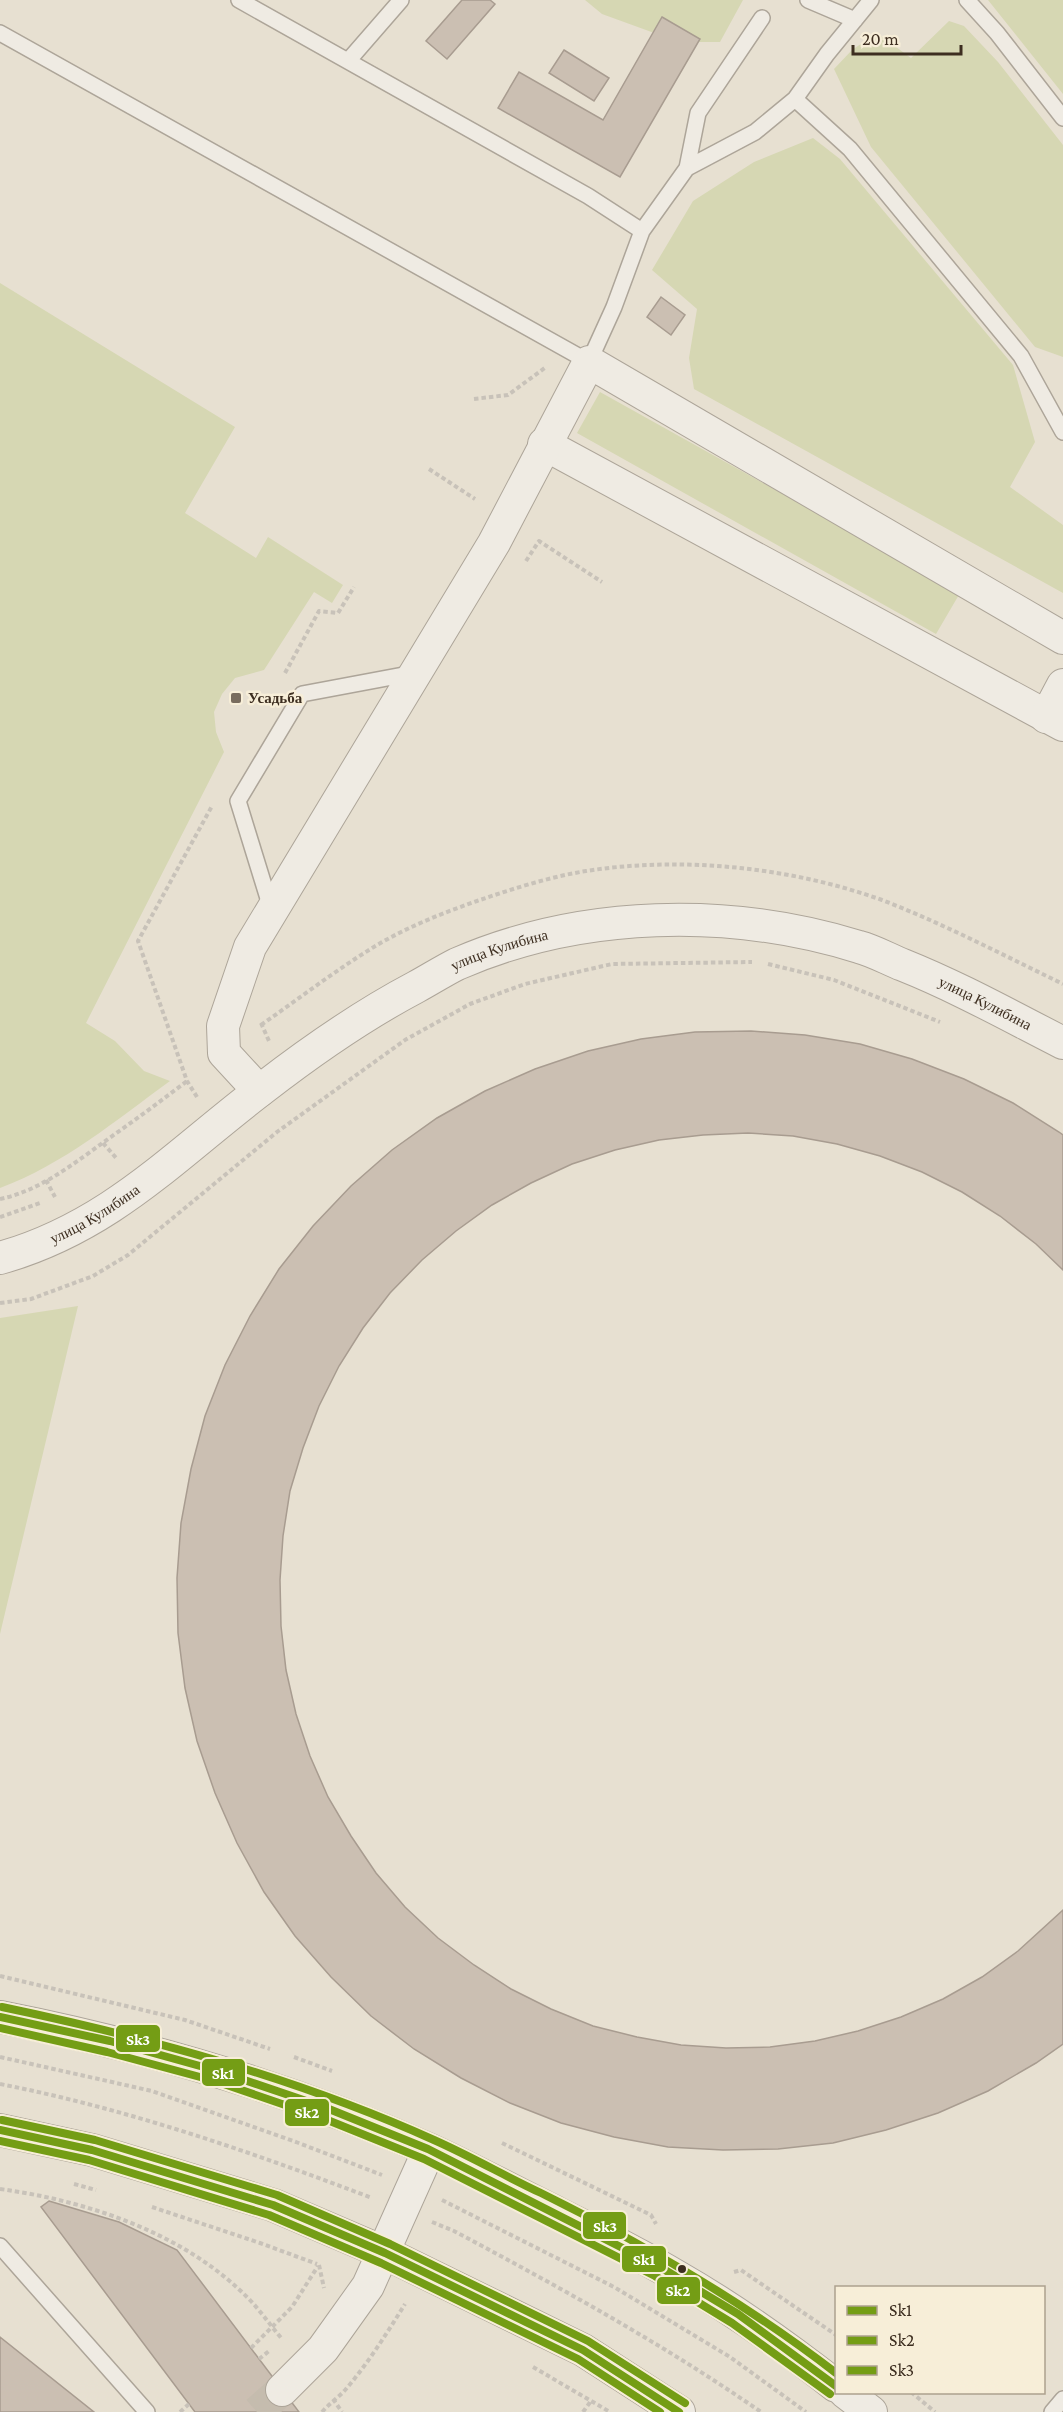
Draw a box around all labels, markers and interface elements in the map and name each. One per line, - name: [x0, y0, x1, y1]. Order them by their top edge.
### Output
- scale bar: [853, 18, 961, 56]
- text: 20 m: [862, 29, 899, 49]
- place label: Усадьба: [248, 690, 303, 706]
- marker: Усадьба: [229, 691, 243, 705]
- street label: улица Кулибина: [448, 926, 550, 974]
- street label: улица Кулибина: [936, 973, 1034, 1033]
- street label: улица Кулибина: [48, 1181, 143, 1247]
- line badge: Sk3: [115, 2024, 161, 2053]
- text: Sk3: [126, 2031, 150, 2048]
- line badge: Sk1: [201, 2058, 246, 2087]
- text: Sk1: [212, 2065, 234, 2082]
- line badge: Sk2: [284, 2098, 330, 2127]
- text: Sk2: [295, 2104, 319, 2121]
- line badge: Sk3: [582, 2211, 627, 2240]
- text: Sk3: [593, 2218, 617, 2235]
- line badge: Sk1: [621, 2245, 667, 2273]
- text: Sk1: [633, 2251, 655, 2268]
- unlabelled marker: [676, 2263, 688, 2275]
- line badge: Sk2: [656, 2276, 701, 2305]
- text: Sk2: [666, 2282, 690, 2299]
- legend: [835, 2286, 1045, 2394]
- text: Sk1: [889, 2300, 912, 2320]
- text: Sk2: [889, 2330, 915, 2350]
- text: Sk3: [889, 2360, 914, 2380]

